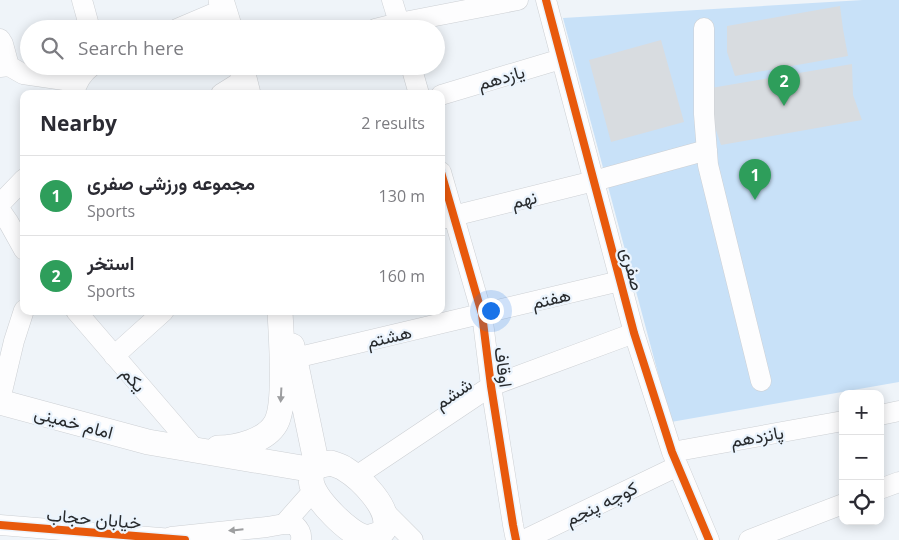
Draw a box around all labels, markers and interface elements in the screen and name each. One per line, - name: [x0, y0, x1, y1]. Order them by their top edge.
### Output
- search box: [20, 20, 445, 75]
- icon: search: [38, 34, 66, 62]
- text: Search here: [78, 35, 184, 61]
- street label: یازدهم: [475, 59, 527, 96]
- pin: 2: [768, 65, 800, 106]
- text: Nearby: [40, 109, 117, 137]
- text: 2 results: [361, 112, 425, 134]
- pin: 1: [739, 159, 771, 200]
- text: مجموعه ورزشی صفری: [87, 170, 255, 196]
- street label: نهم: [509, 184, 540, 215]
- text: 1: [51, 185, 61, 207]
- text: 130 m: [379, 185, 425, 207]
- text: Sports: [87, 200, 135, 222]
- street label: صفری: [616, 245, 650, 293]
- text: استخر: [87, 250, 134, 276]
- text: 2: [51, 265, 61, 287]
- text: 160 m: [379, 265, 425, 287]
- text: Sports: [87, 280, 135, 302]
- street label: هفتم: [529, 282, 573, 315]
- your location: [478, 298, 504, 324]
- street label: هشتم: [364, 319, 414, 354]
- street label: اوقاف: [489, 345, 519, 389]
- street label: یکم: [116, 361, 152, 397]
- street label: ششم: [429, 372, 477, 415]
- one-way arrow: [277, 387, 285, 403]
- map controls: [839, 390, 884, 525]
- button: +: [839, 390, 884, 435]
- street label: امام خمینی: [32, 400, 116, 445]
- street label: پانزدهم: [729, 420, 786, 453]
- button: −: [839, 435, 884, 480]
- street label: کوچه پنجم: [561, 475, 641, 532]
- button: locate: [839, 480, 884, 525]
- street label: خیابان حجاب: [46, 502, 142, 534]
- one-way arrow: [227, 526, 243, 534]

